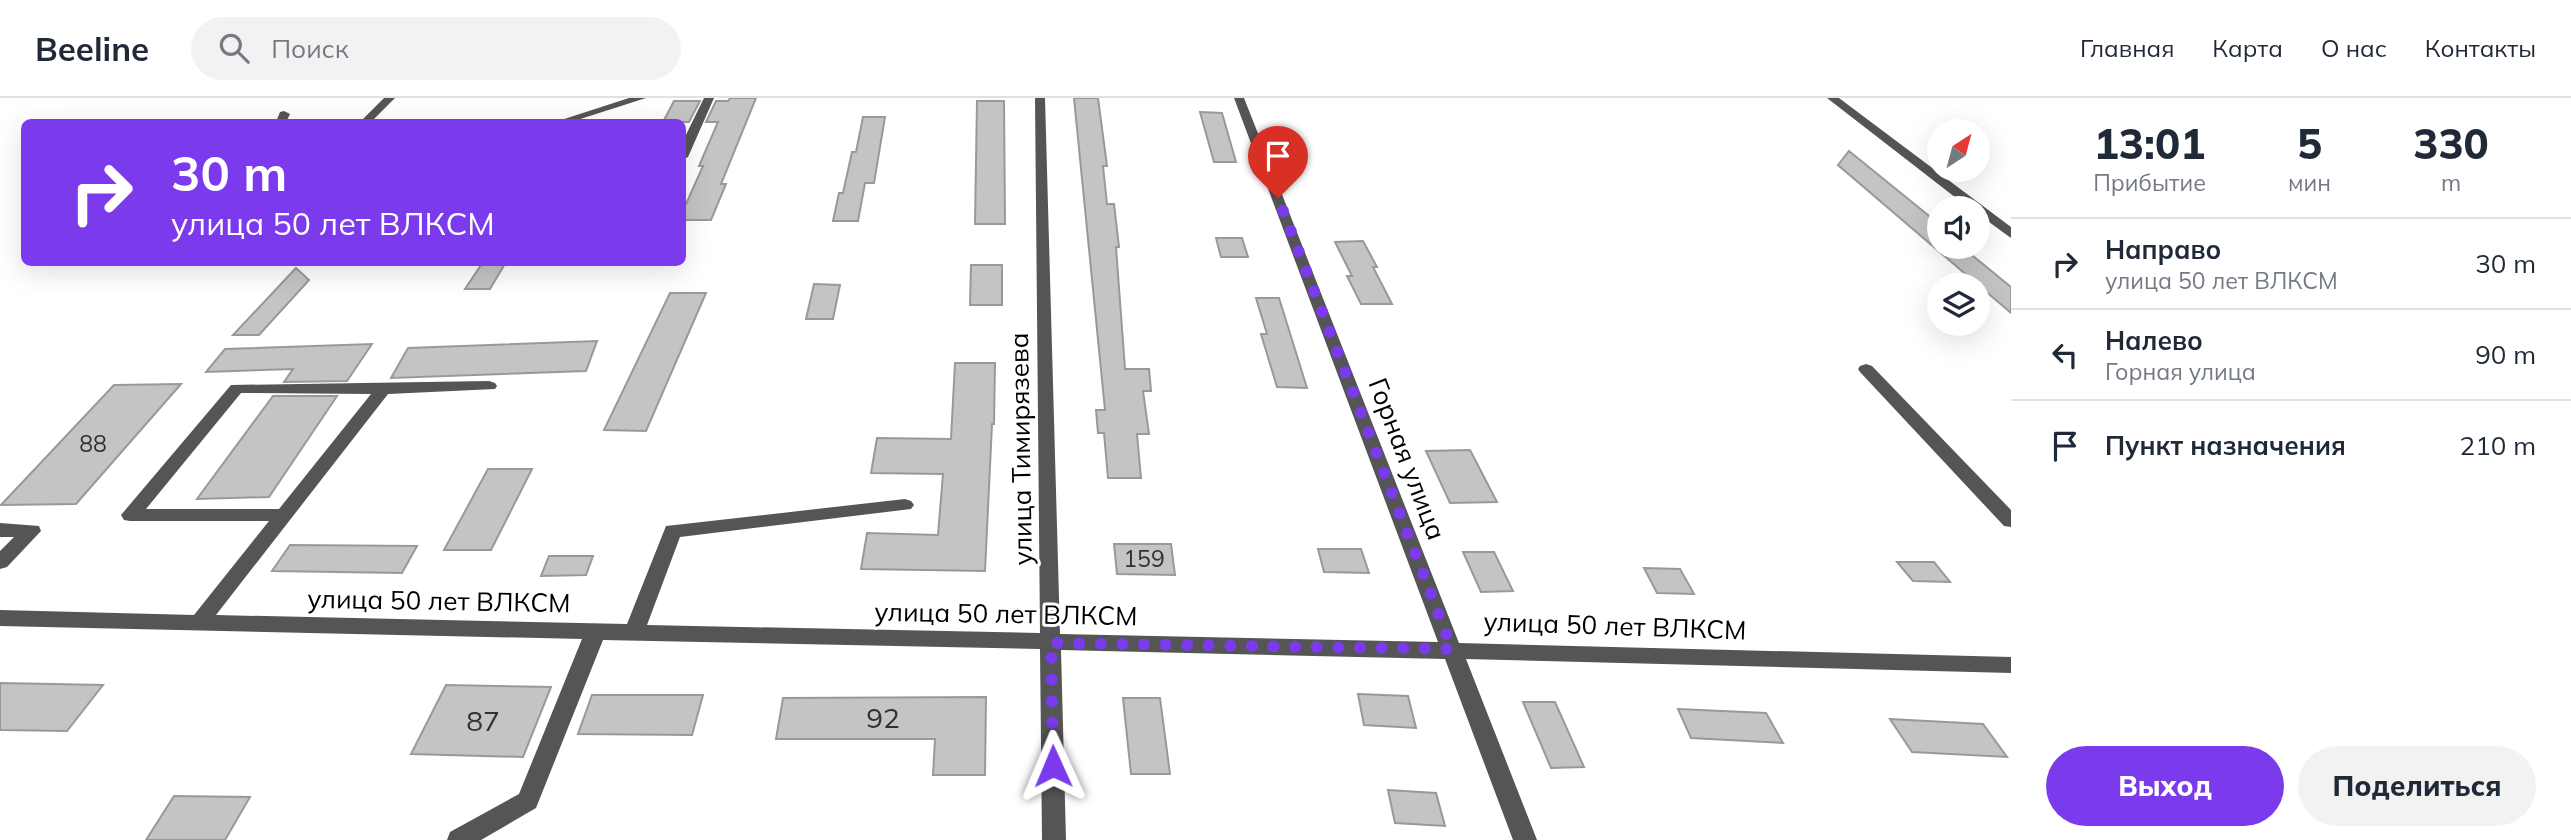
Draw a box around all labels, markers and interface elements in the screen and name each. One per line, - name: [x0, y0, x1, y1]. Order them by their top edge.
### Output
- search box: [191, 17, 681, 80]
- text: Beeline: [35, 28, 149, 69]
- icon: search: [215, 29, 253, 67]
- text: Поиск: [271, 32, 349, 65]
- text: Главная: [2080, 33, 2174, 63]
- text: Карта: [2212, 33, 2283, 63]
- text: О нас: [2321, 33, 2387, 63]
- text: Контакты: [2425, 33, 2536, 63]
- text: 13:01: [2094, 117, 2205, 170]
- text: 5: [2297, 117, 2322, 170]
- text: 330: [2413, 117, 2489, 170]
- north arrow: [1927, 119, 1990, 182]
- map controls: [1927, 119, 1990, 336]
- pin: [1248, 126, 1308, 198]
- icon: arrive: [1259, 137, 1297, 175]
- text: 30 m: [171, 142, 287, 203]
- icon: right: [56, 147, 147, 238]
- text: Прибытие: [2093, 168, 2206, 197]
- text: мин: [2288, 168, 2331, 197]
- text: m: [2441, 168, 2461, 197]
- button: sound: [1927, 196, 1990, 259]
- text: улица 50 лет ВЛКСМ: [171, 203, 495, 243]
- text: Направо: [2105, 233, 2221, 266]
- icon: right: [2046, 245, 2084, 283]
- text: 30 m: [2475, 247, 2536, 280]
- text: улица 50 лет ВЛКСМ: [2105, 266, 2338, 295]
- button: layers: [1927, 273, 1990, 336]
- text: Налево: [2105, 324, 2203, 357]
- street label: улица Тимирязева: [1002, 332, 1039, 566]
- icon: left: [2046, 336, 2084, 374]
- text: 90 m: [2475, 338, 2536, 371]
- text: Горная улица: [2105, 357, 2256, 386]
- street label: Горная улица: [1362, 373, 1453, 544]
- icon: arrive: [2046, 427, 2084, 465]
- house number: 88: [79, 429, 107, 458]
- text: Пункт назначения: [2105, 429, 2346, 462]
- text: 210 m: [2460, 429, 2536, 462]
- house number: 159: [1123, 544, 1165, 573]
- street label: улица 50 лет ВЛКСМ: [307, 582, 571, 619]
- street label: улица 50 лет ВЛКСМ: [874, 595, 1138, 632]
- street label: улица 50 лет ВЛКСМ: [1483, 604, 1747, 647]
- house number: 92: [866, 700, 900, 735]
- house number: 87: [466, 703, 500, 738]
- position arrow: [1016, 729, 1090, 803]
- button: Выход: [2046, 746, 2284, 826]
- button: Поделиться: [2298, 746, 2536, 826]

